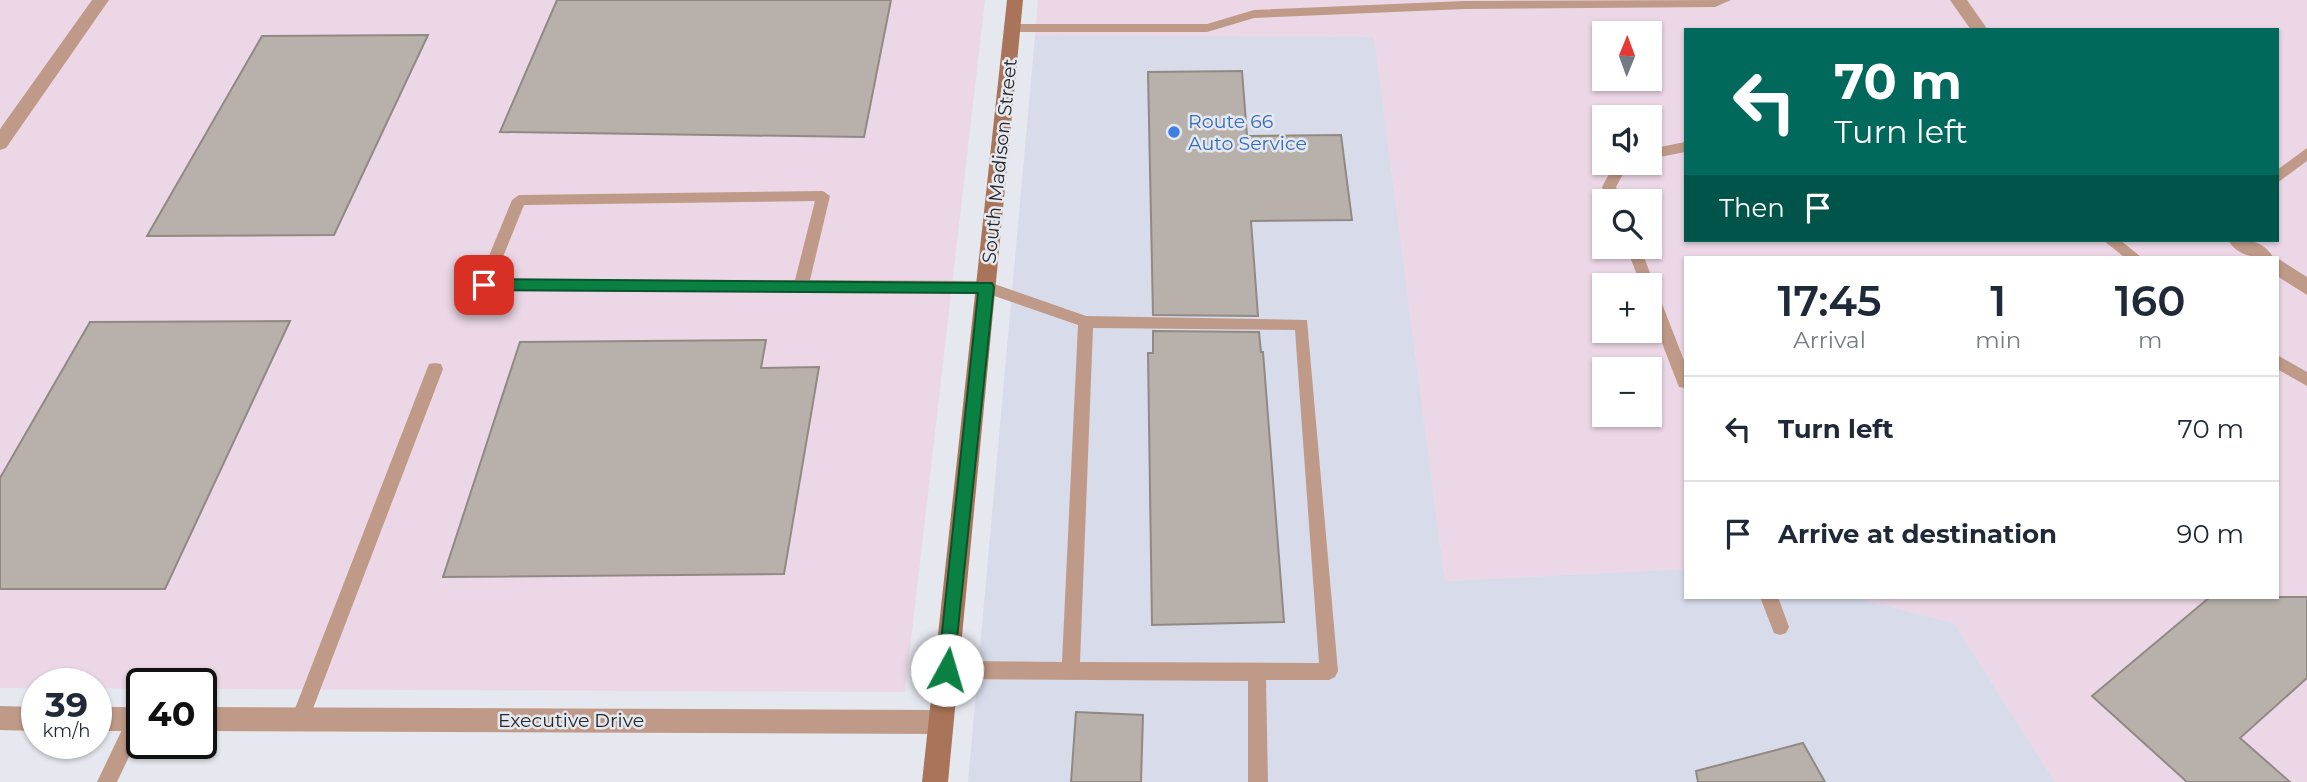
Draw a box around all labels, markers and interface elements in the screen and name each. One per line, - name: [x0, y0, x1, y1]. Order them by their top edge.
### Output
- north arrow: [1592, 21, 1662, 91]
- map controls: [1592, 21, 1662, 427]
- text: 70 m: [1834, 52, 1962, 111]
- icon: left: [1719, 56, 1810, 147]
- street label: South Madison Street: [977, 57, 1022, 265]
- button: sound: [1592, 105, 1662, 175]
- place label: Route 66 Auto Service: [1188, 110, 1307, 155]
- text: Turn left: [1834, 112, 1968, 151]
- marker: Route 66 Auto Service: [1166, 124, 1182, 140]
- button: search: [1592, 189, 1662, 259]
- icon: arrive: [1799, 189, 1837, 227]
- text: Then: [1719, 192, 1785, 224]
- pin: [454, 255, 514, 315]
- icon: arrive: [465, 266, 503, 304]
- button: +: [1592, 273, 1662, 343]
- text: 17:45: [1778, 275, 1882, 327]
- text: 1: [1990, 275, 2006, 327]
- text: 160: [2115, 275, 2185, 327]
- text: Arrival: [1793, 326, 1866, 354]
- text: min: [1975, 326, 2021, 354]
- text: m: [2138, 326, 2162, 354]
- button: −: [1592, 357, 1662, 427]
- icon: left: [1719, 410, 1757, 448]
- text: Turn left: [1778, 413, 1894, 445]
- text: 70 m: [2178, 413, 2244, 445]
- icon: arrive: [1719, 515, 1757, 553]
- text: Arrive at destination: [1778, 518, 2057, 550]
- text: 90 m: [2177, 518, 2244, 550]
- position arrow: [910, 633, 984, 707]
- speed limit sign: 40: [126, 668, 217, 759]
- text: 39: [45, 683, 88, 726]
- street label: Executive Drive: [498, 709, 644, 732]
- text: km/h: [42, 720, 91, 742]

